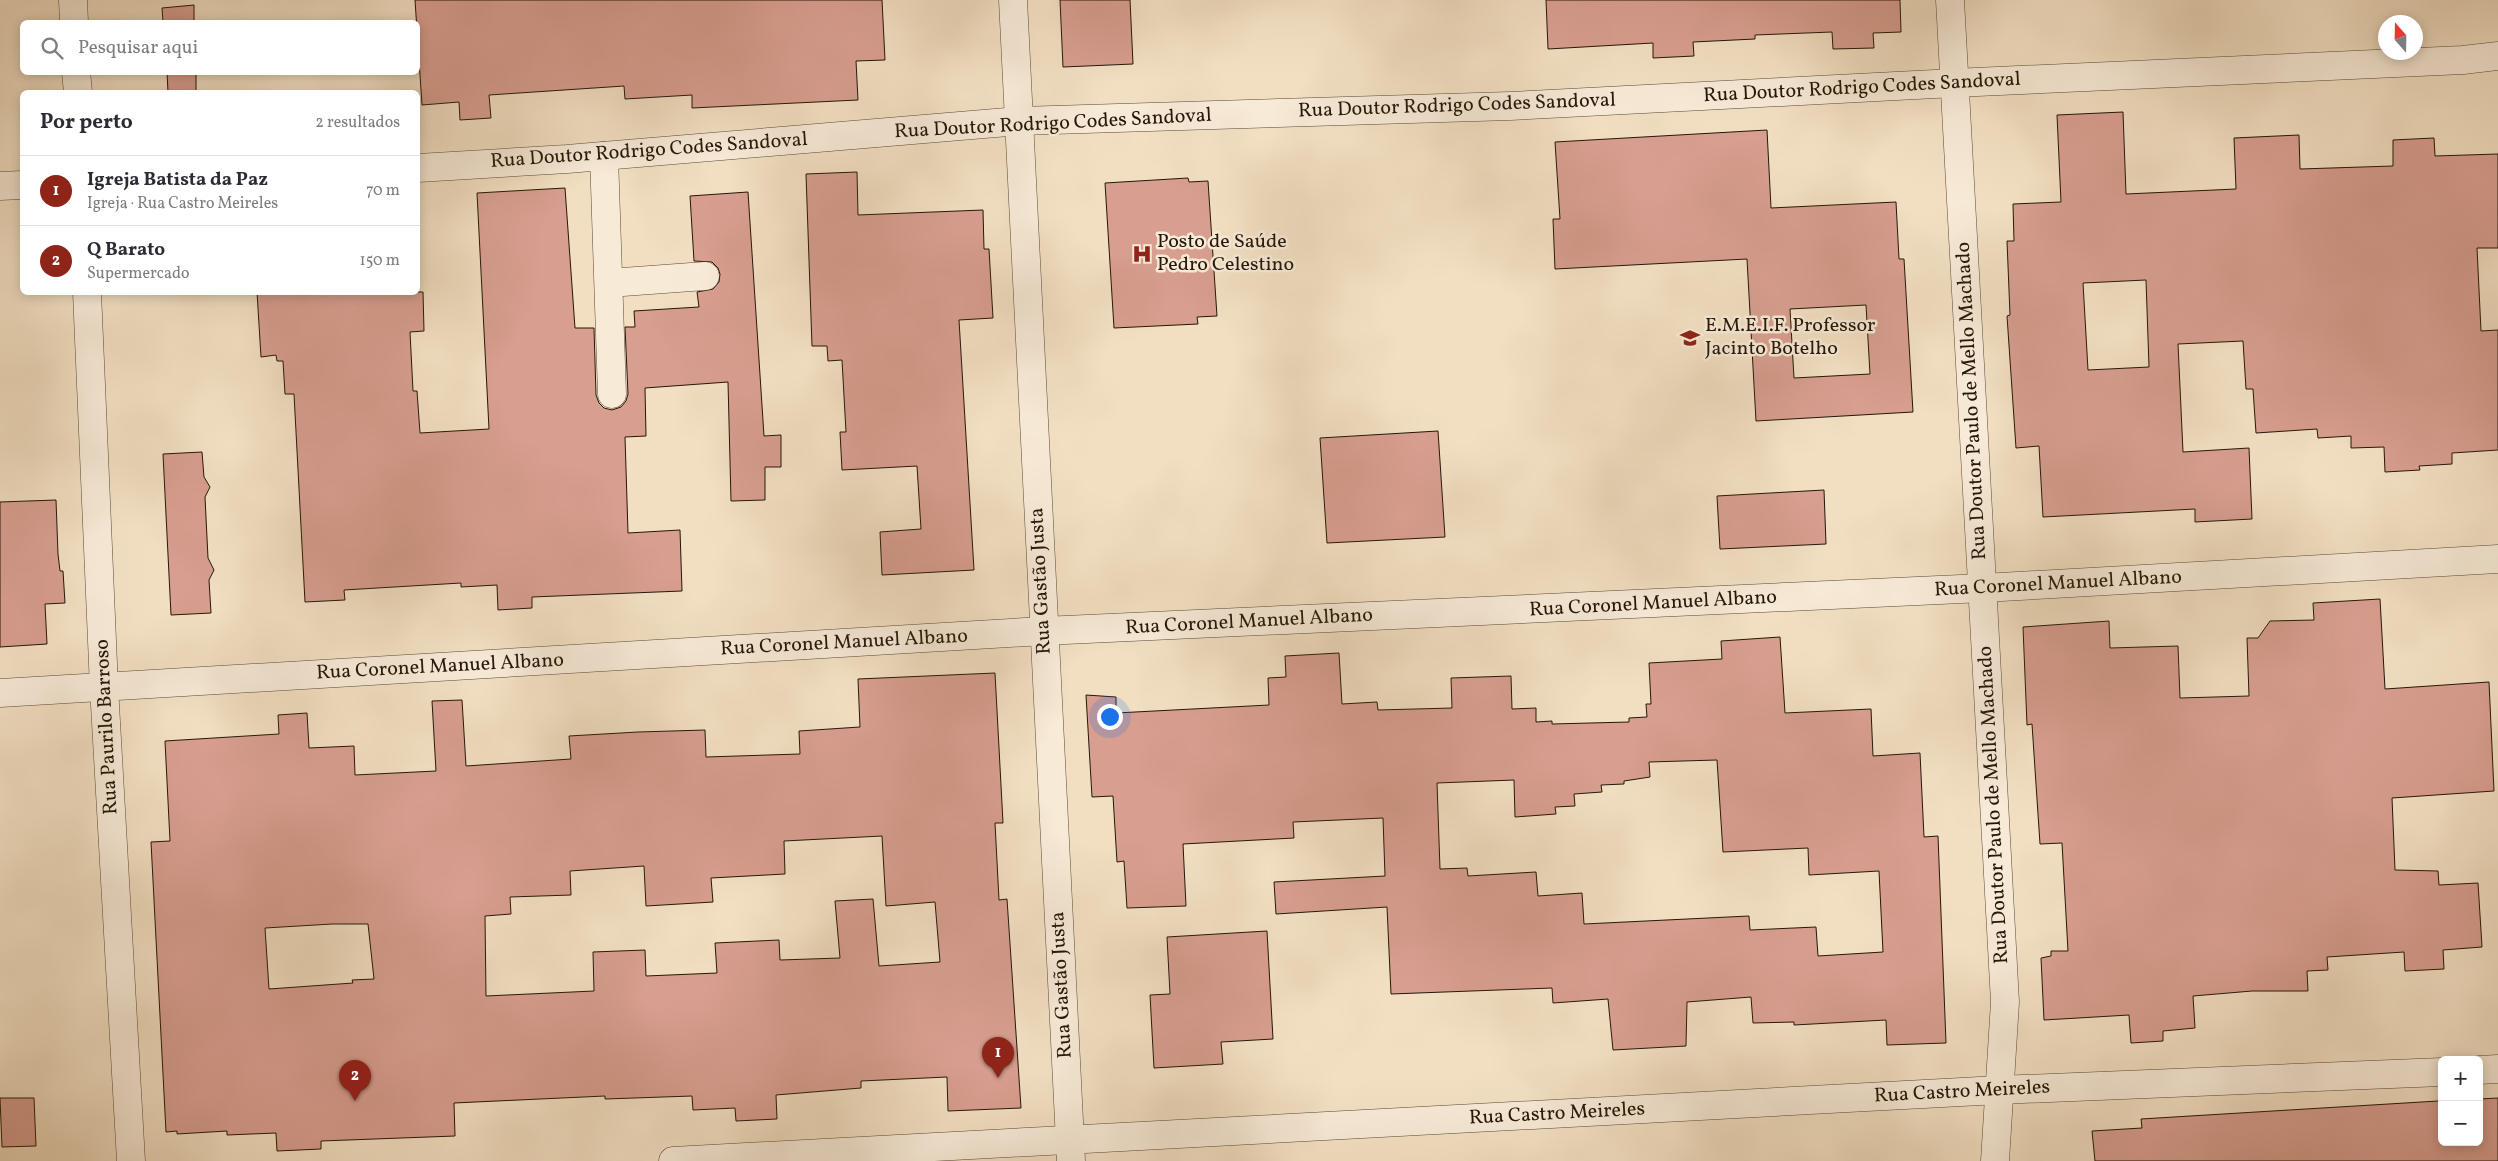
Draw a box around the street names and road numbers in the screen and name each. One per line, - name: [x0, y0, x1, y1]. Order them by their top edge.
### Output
- street label: Rua Doutor Rodrigo Codes Sandoval: [1703, 66, 2021, 110]
- street label: Rua Doutor Rodrigo Codes Sandoval: [1298, 86, 1616, 126]
- street label: Rua Doutor Rodrigo Codes Sandoval: [894, 102, 1212, 146]
- street label: Rua Doutor Rodrigo Codes Sandoval: [489, 126, 809, 176]
- street label: Rua Doutor Paulo de Mello Machado: [1950, 241, 1994, 561]
- street label: Rua Gastão Justa: [1023, 507, 1059, 655]
- street label: Rua Coronel Manuel Albano: [1934, 564, 2182, 604]
- street label: Rua Coronel Manuel Albano: [1529, 584, 1777, 624]
- street label: Rua Coronel Manuel Albano: [1125, 602, 1373, 642]
- street label: Rua Coronel Manuel Albano: [720, 623, 968, 663]
- street label: Rua Paurilo Barroso: [88, 638, 126, 816]
- street label: Rua Doutor Paulo de Mello Machado: [1972, 645, 2016, 965]
- street label: Rua Coronel Manuel Albano: [316, 647, 564, 687]
- street label: Rua Gastão Justa: [1044, 911, 1080, 1059]
- street label: Rua Castro Meireles: [1873, 1073, 2051, 1111]
- street label: Rua Castro Meireles: [1468, 1095, 1646, 1133]

